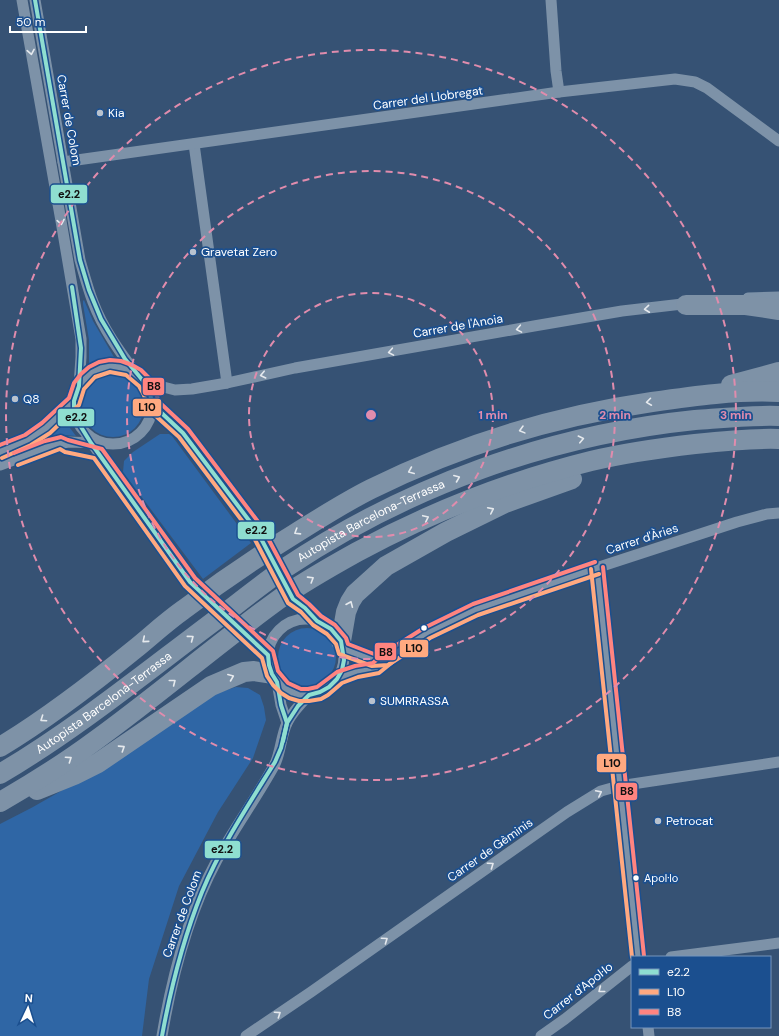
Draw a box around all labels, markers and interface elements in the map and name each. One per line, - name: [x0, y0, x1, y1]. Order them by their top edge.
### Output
- scale bar: [10, 8, 86, 34]
- text: 50 m: [16, 14, 45, 30]
- one-way arrow: [27, 49, 35, 55]
- street label: Carrer de Colom: [53, 73, 85, 167]
- street label: Carrer del Llobregat: [372, 82, 484, 114]
- place label: Kia: [108, 105, 124, 121]
- marker: Kia: [95, 108, 105, 118]
- line badge: e2.2: [50, 184, 88, 204]
- text: e2.2: [58, 187, 80, 201]
- one-way arrow: [57, 218, 65, 225]
- place label: Gravetat Zero: [201, 244, 277, 260]
- marker: Gravetat Zero: [188, 247, 198, 257]
- one-way arrow: [644, 304, 650, 313]
- street label: Carrer de l'Anoia: [412, 310, 504, 342]
- one-way arrow: [515, 324, 522, 333]
- one-way arrow: [387, 347, 394, 356]
- one-way arrow: [260, 371, 266, 379]
- line badge: B8: [142, 377, 165, 396]
- text: B8: [147, 379, 161, 393]
- place label: Q8: [23, 391, 40, 407]
- marker: Q8: [10, 394, 20, 404]
- one-way arrow: [646, 397, 652, 406]
- line badge: L10: [132, 398, 162, 417]
- text: L10: [138, 400, 156, 414]
- text: 1 min: [478, 407, 508, 423]
- text: 2 min: [599, 407, 631, 423]
- text: 3 min: [720, 407, 752, 423]
- line badge: e2.2: [57, 408, 95, 427]
- centre of rings: [364, 408, 378, 422]
- text: e2.2: [65, 410, 87, 424]
- one-way arrow: [519, 425, 526, 434]
- one-way arrow: [577, 435, 584, 444]
- one-way arrow: [408, 466, 415, 474]
- one-way arrow: [454, 474, 461, 482]
- street label: Autopista Barcelona-Terrassa: [294, 476, 447, 566]
- one-way arrow: [487, 507, 494, 515]
- one-way arrow: [421, 515, 429, 523]
- street label: Carrer d'Àries: [604, 520, 680, 558]
- line badge: e2.2: [237, 521, 275, 540]
- text: e2.2: [245, 523, 267, 537]
- one-way arrow: [294, 528, 301, 535]
- one-way arrow: [307, 576, 314, 583]
- one-way arrow: [345, 600, 353, 608]
- unlabelled marker: [419, 623, 429, 633]
- one-way arrow: [187, 635, 194, 643]
- one-way arrow: [143, 636, 150, 643]
- line badge: L10: [399, 639, 429, 658]
- text: L10: [405, 641, 423, 655]
- line badge: B8: [374, 642, 397, 661]
- text: B8: [379, 645, 393, 659]
- street label: Autopista Barcelona-Terrassa: [33, 648, 175, 757]
- one-way arrow: [226, 674, 234, 682]
- one-way arrow: [168, 679, 175, 686]
- place label: SUMRRASSA: [380, 693, 449, 709]
- marker: SUMRRASSA: [367, 696, 377, 706]
- one-way arrow: [40, 714, 47, 721]
- one-way arrow: [118, 745, 125, 752]
- line badge: L10: [596, 753, 627, 773]
- text: L10: [603, 756, 621, 770]
- one-way arrow: [64, 757, 71, 764]
- line badge: B8: [615, 782, 638, 801]
- text: B8: [620, 784, 634, 798]
- one-way arrow: [595, 790, 602, 798]
- place label: Petrocat: [666, 813, 713, 829]
- street label: Carrer de Gèminis: [444, 814, 536, 886]
- marker: Petrocat: [653, 816, 663, 826]
- line badge: e2.2: [204, 840, 241, 859]
- text: e2.2: [211, 842, 233, 856]
- one-way arrow: [487, 862, 494, 870]
- street label: Carrer de Colom: [159, 868, 205, 960]
- place label: Apol·lo: [644, 871, 678, 885]
- marker: Apol·lo: [631, 873, 641, 883]
- one-way arrow: [381, 937, 388, 945]
- legend: [631, 956, 771, 1028]
- street label: Carrer d'Apol·lo: [540, 959, 616, 1023]
- text: e2.2: [667, 964, 690, 980]
- text: L10: [667, 984, 685, 1000]
- one-way arrow: [599, 985, 606, 992]
- north arrow: [8, 988, 48, 1028]
- text: N: [24, 991, 33, 1005]
- text: B8: [667, 1004, 682, 1020]
- one-way arrow: [274, 1011, 281, 1019]

